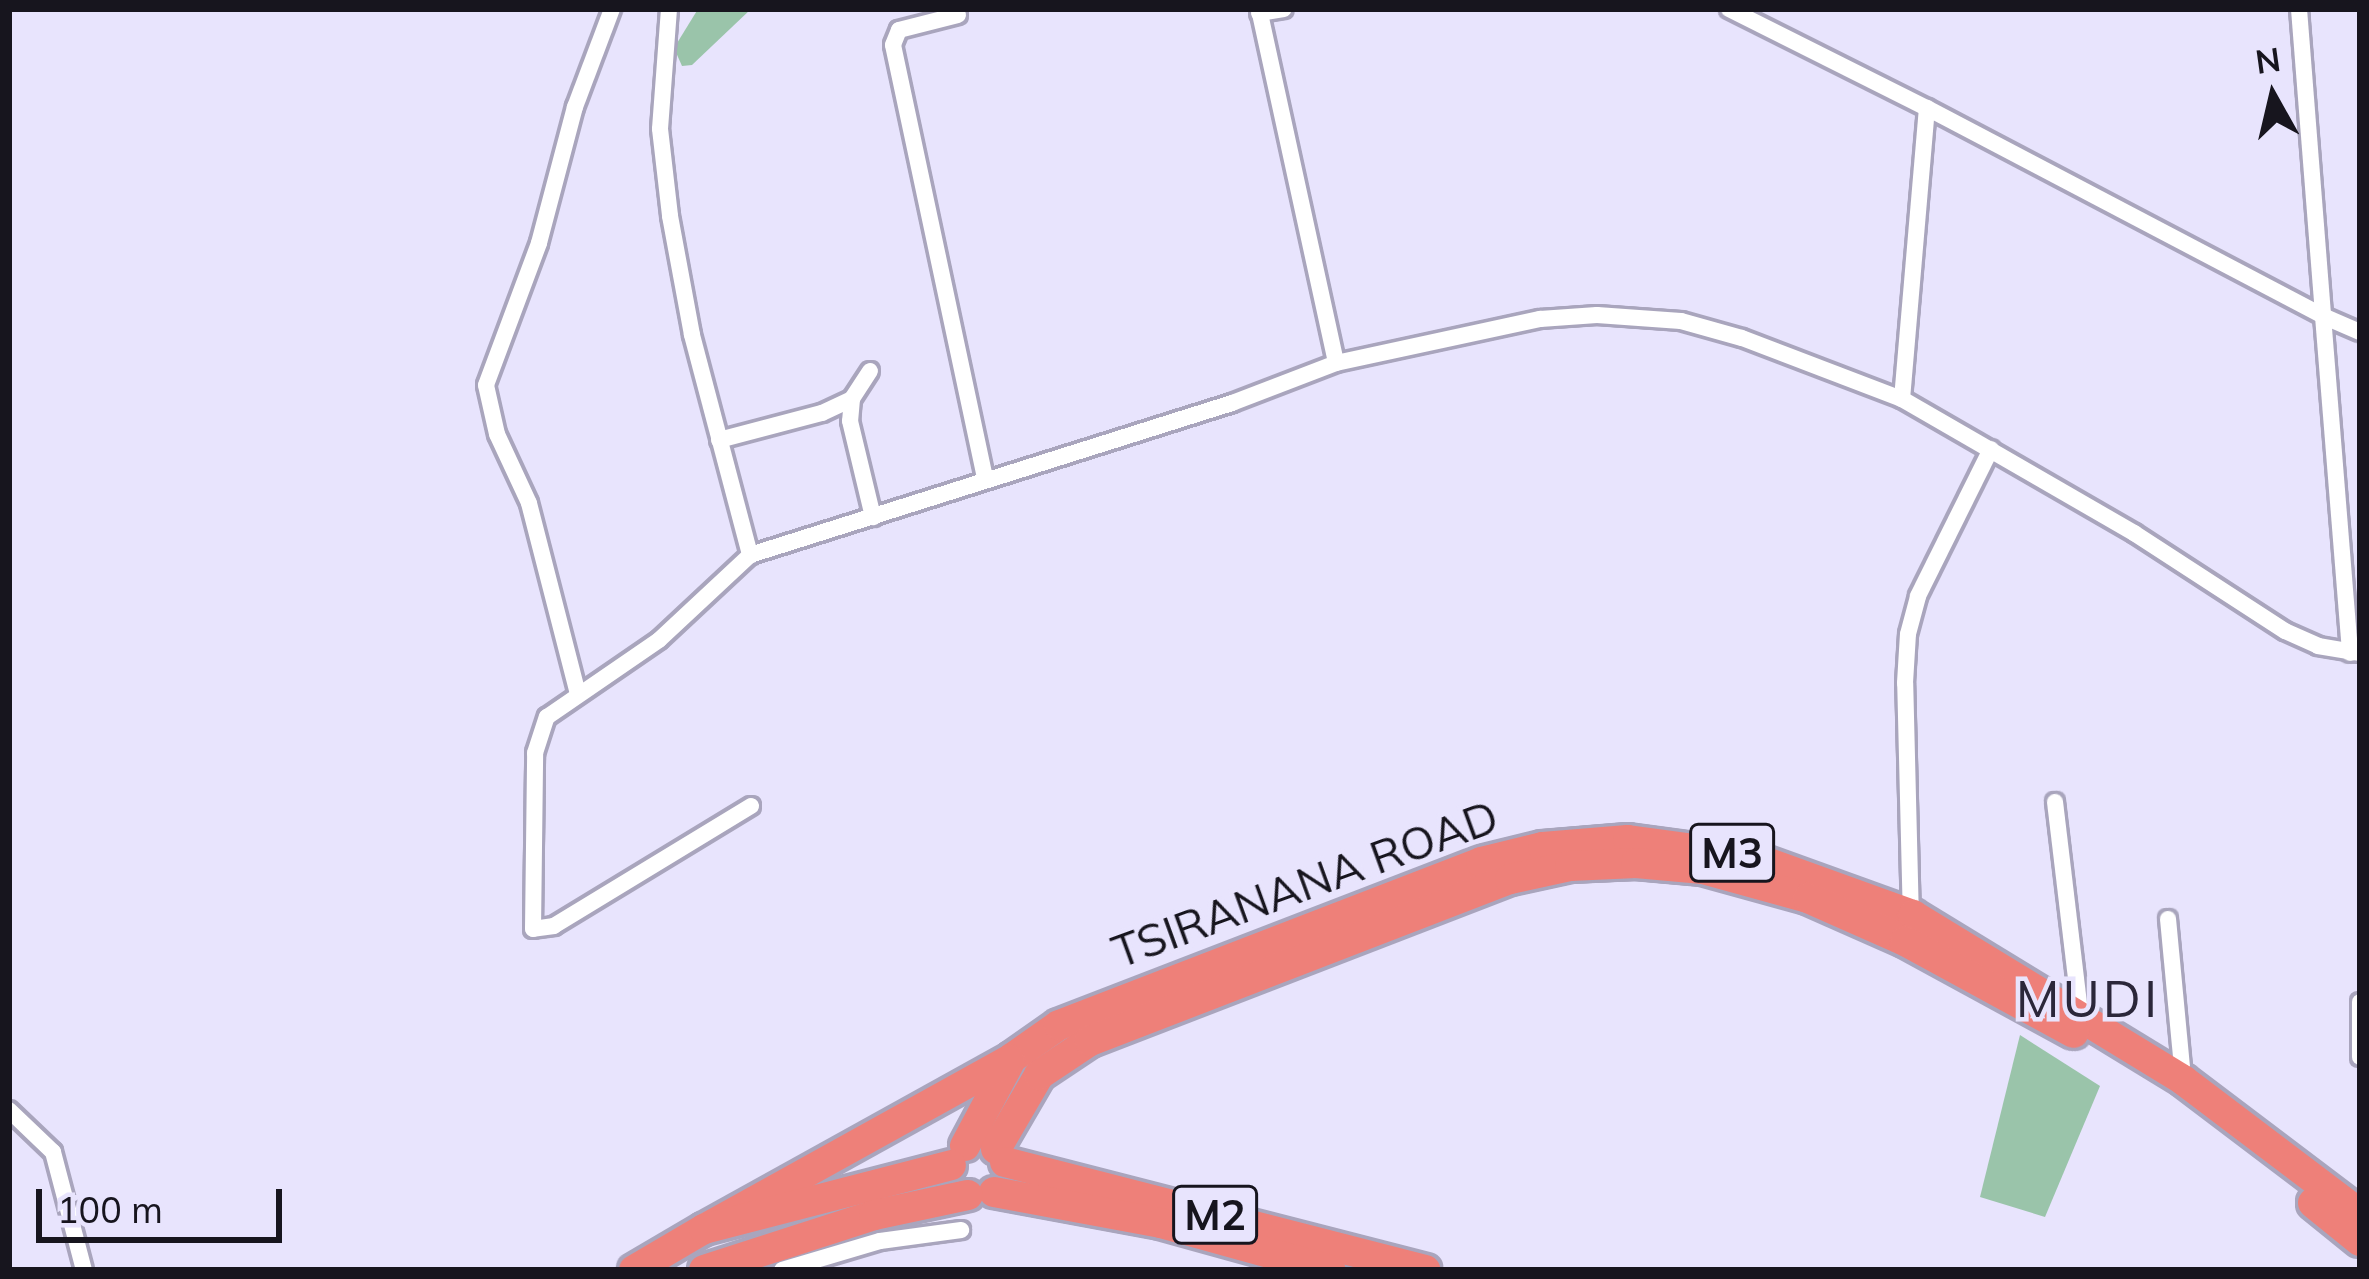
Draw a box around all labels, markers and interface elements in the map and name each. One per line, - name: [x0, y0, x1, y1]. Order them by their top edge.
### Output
- north arrow: [2213, 36, 2333, 156]
- text: N: [2253, 38, 2283, 82]
- street label: TSIRANANA ROAD: [1105, 789, 1505, 979]
- road number: M3: [1687, 817, 1777, 889]
- district label: MUDI: [2016, 967, 2160, 1029]
- scale bar: [42, 1165, 288, 1239]
- road number: M2: [1170, 1179, 1260, 1251]
- text: 100 m: [57, 1187, 163, 1232]

